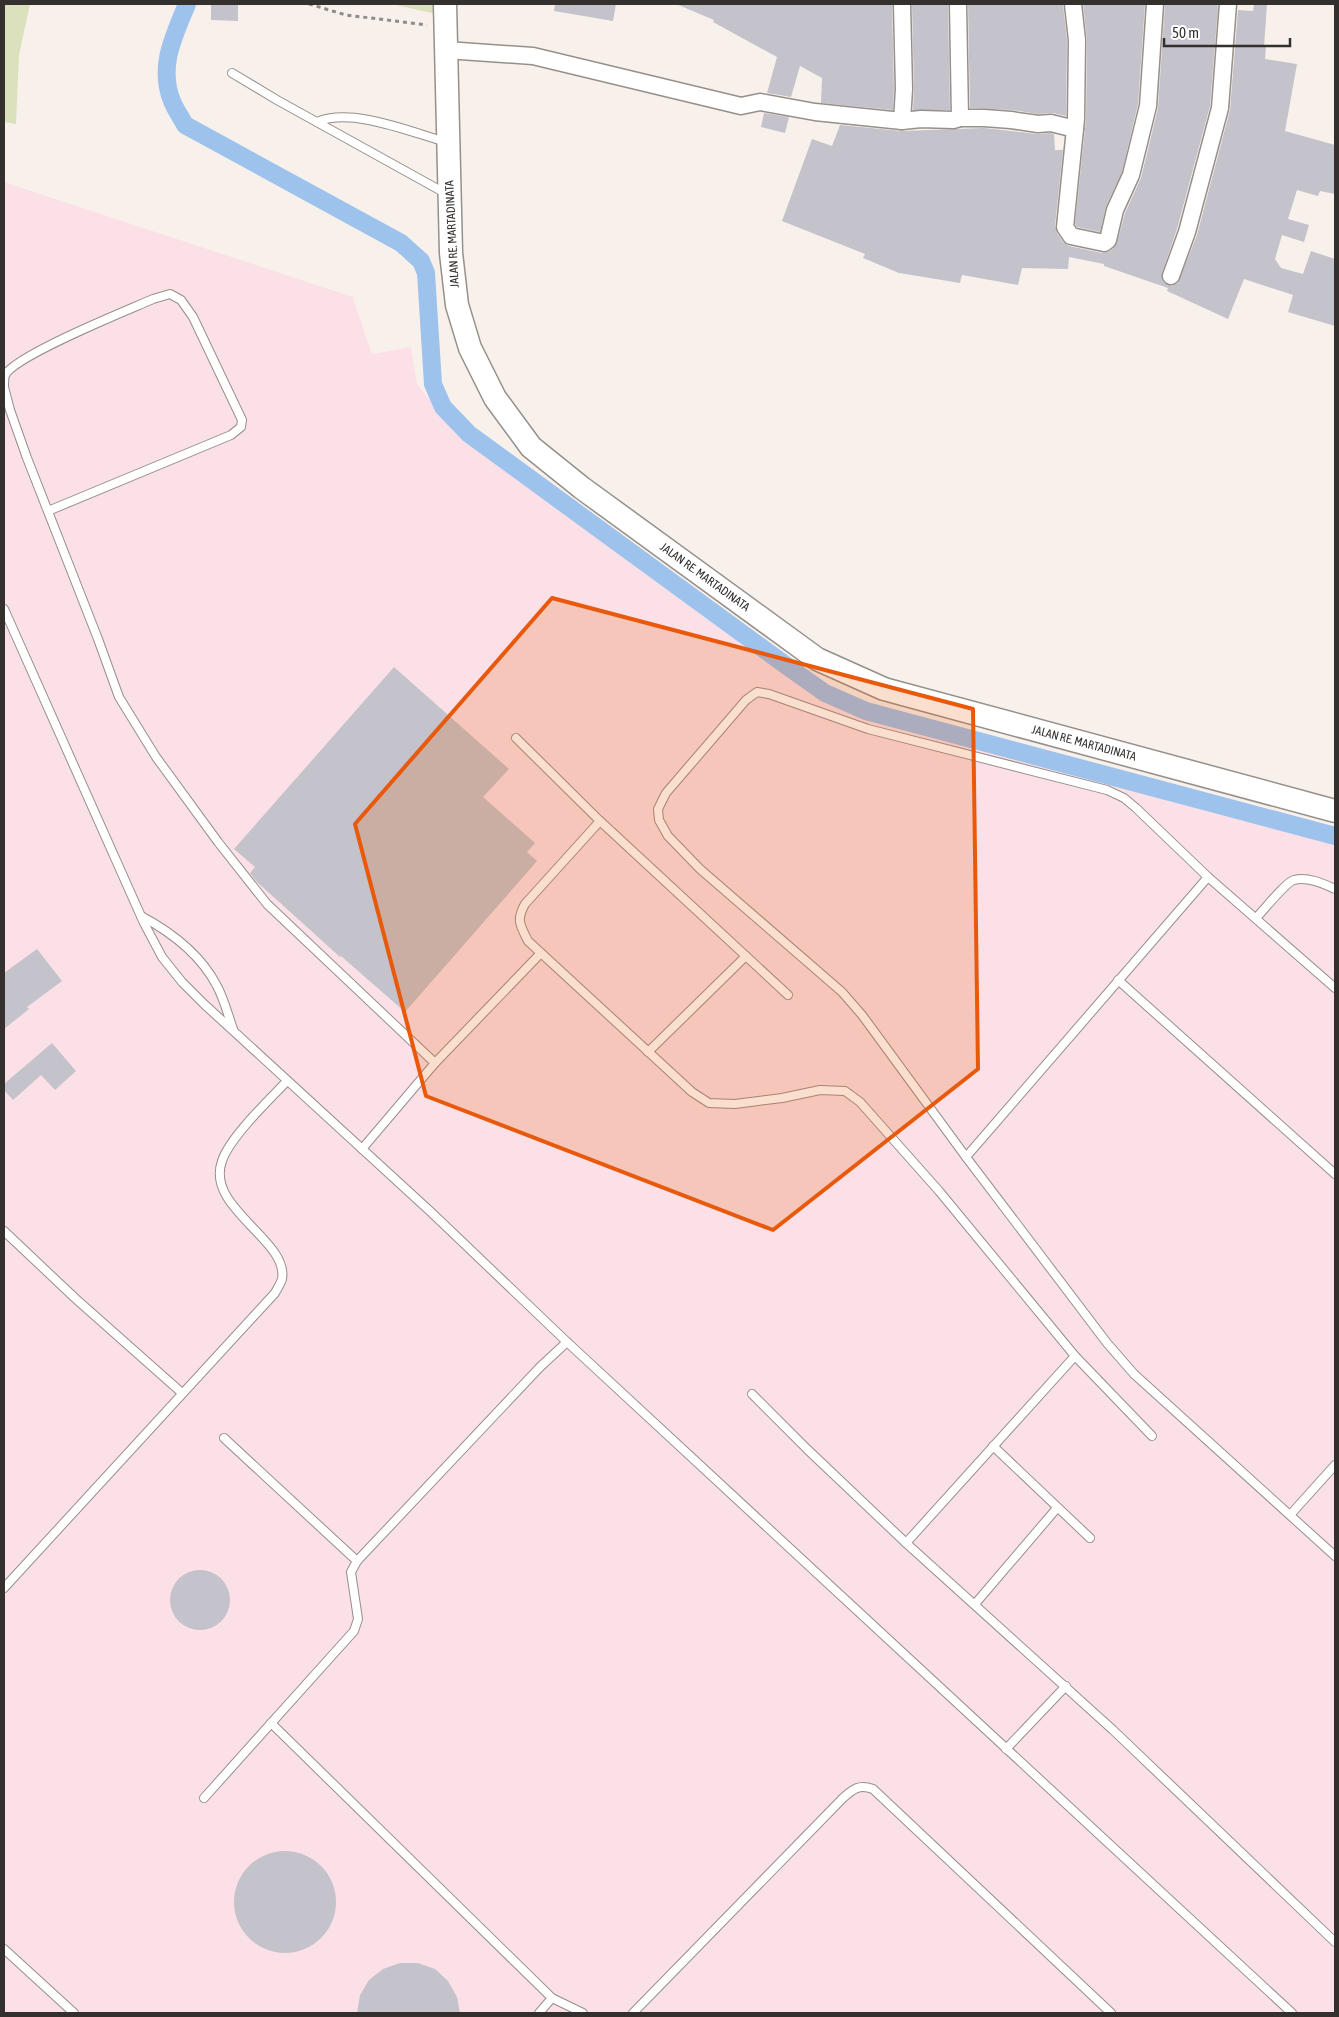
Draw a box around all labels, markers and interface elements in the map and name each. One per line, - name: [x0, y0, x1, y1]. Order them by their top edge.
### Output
- scale bar: [1164, 15, 1290, 47]
- text: 50 m: [1172, 24, 1199, 41]
- street label: JALAN RE. MARTADINATA: [442, 180, 462, 288]
- street label: JALAN RE. MARTADINATA: [657, 540, 753, 614]
- street label: JALAN RE. MARTADINATA: [1030, 722, 1138, 764]

